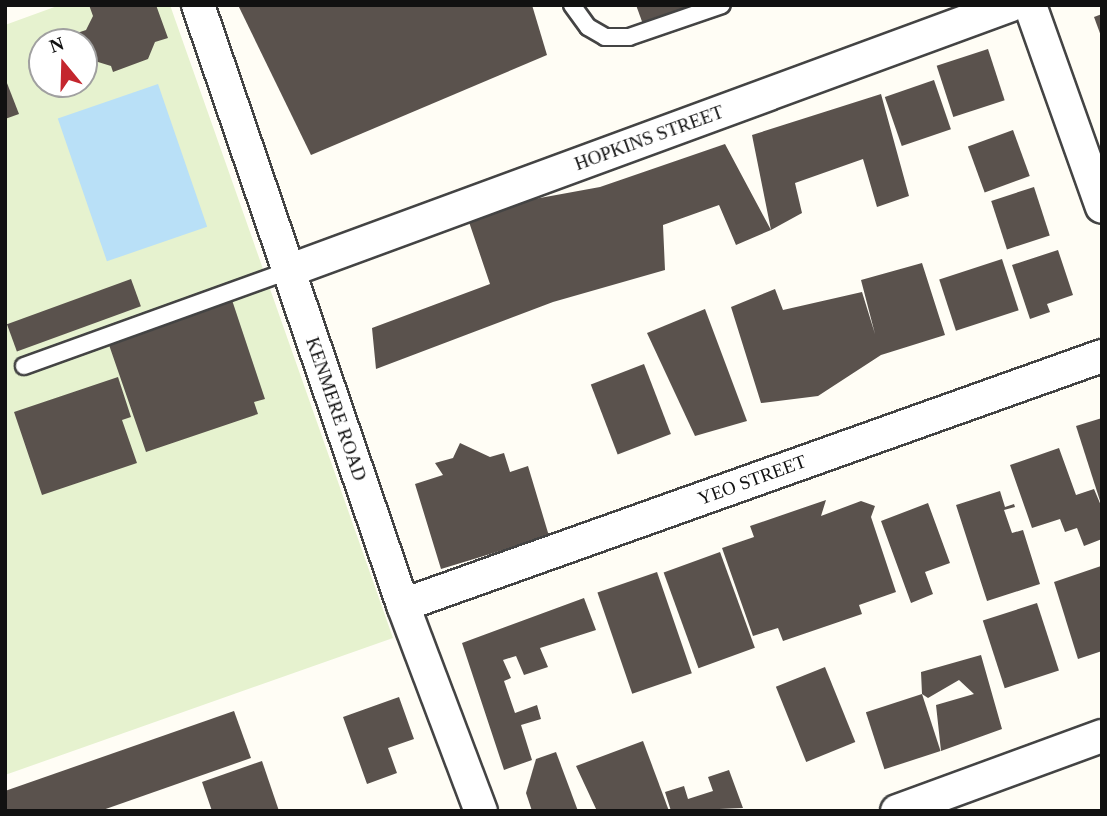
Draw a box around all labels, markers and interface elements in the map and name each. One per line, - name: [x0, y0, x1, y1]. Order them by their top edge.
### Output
- north arrow: [28, 28, 98, 98]
- text: N: [47, 32, 67, 57]
- street label: HOPKINS STREET: [571, 100, 727, 176]
- street label: KENMERE ROAD: [301, 334, 371, 484]
- street label: YEO STREET: [695, 450, 809, 510]

